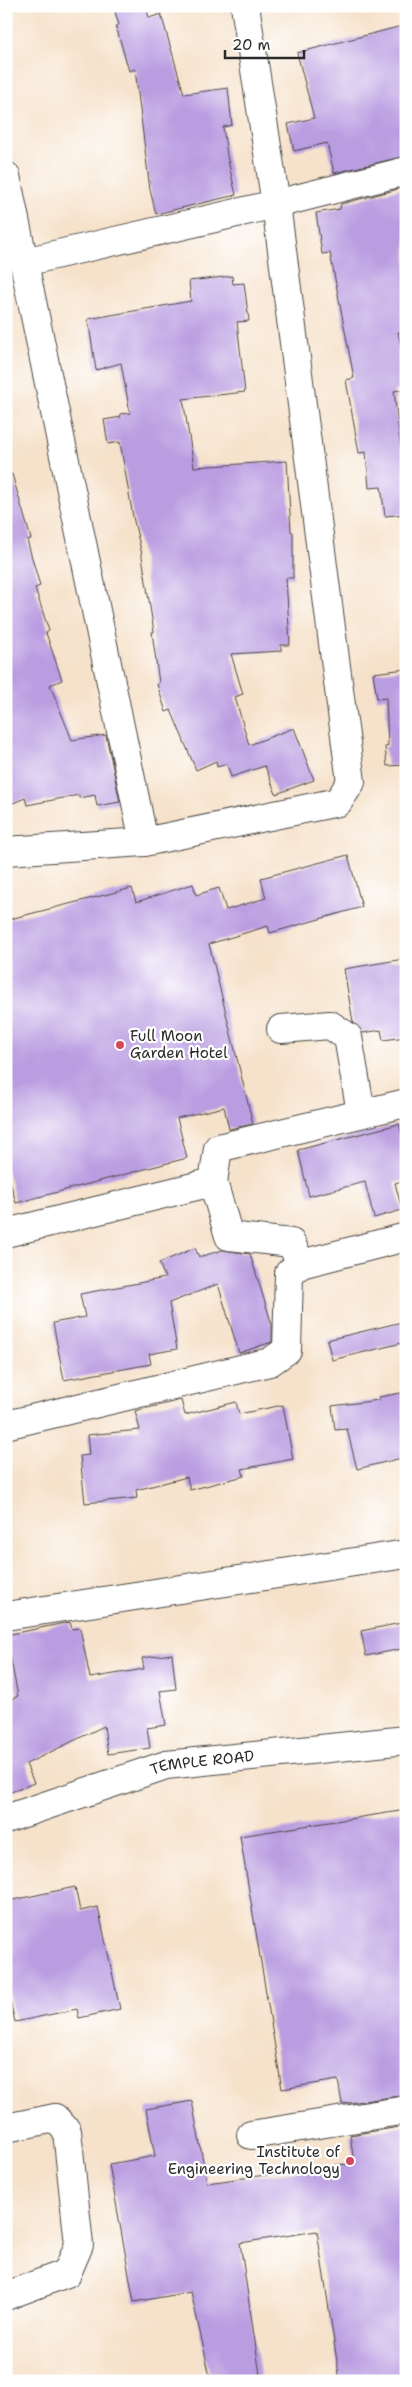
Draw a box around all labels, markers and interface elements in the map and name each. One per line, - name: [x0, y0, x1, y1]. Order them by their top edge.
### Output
- scale bar: [225, 28, 303, 60]
- text: 20 m: [232, 35, 271, 55]
- place label: Full Moon Garden Hotel: [130, 1026, 228, 1063]
- marker: Full Moon Garden Hotel: [114, 1039, 126, 1051]
- street label: TEMPLE ROAD: [147, 1746, 255, 1780]
- place label: Institute of Engineering Technology: [168, 2142, 341, 2179]
- marker: Institute of Engineering Technology: [344, 2155, 356, 2167]

